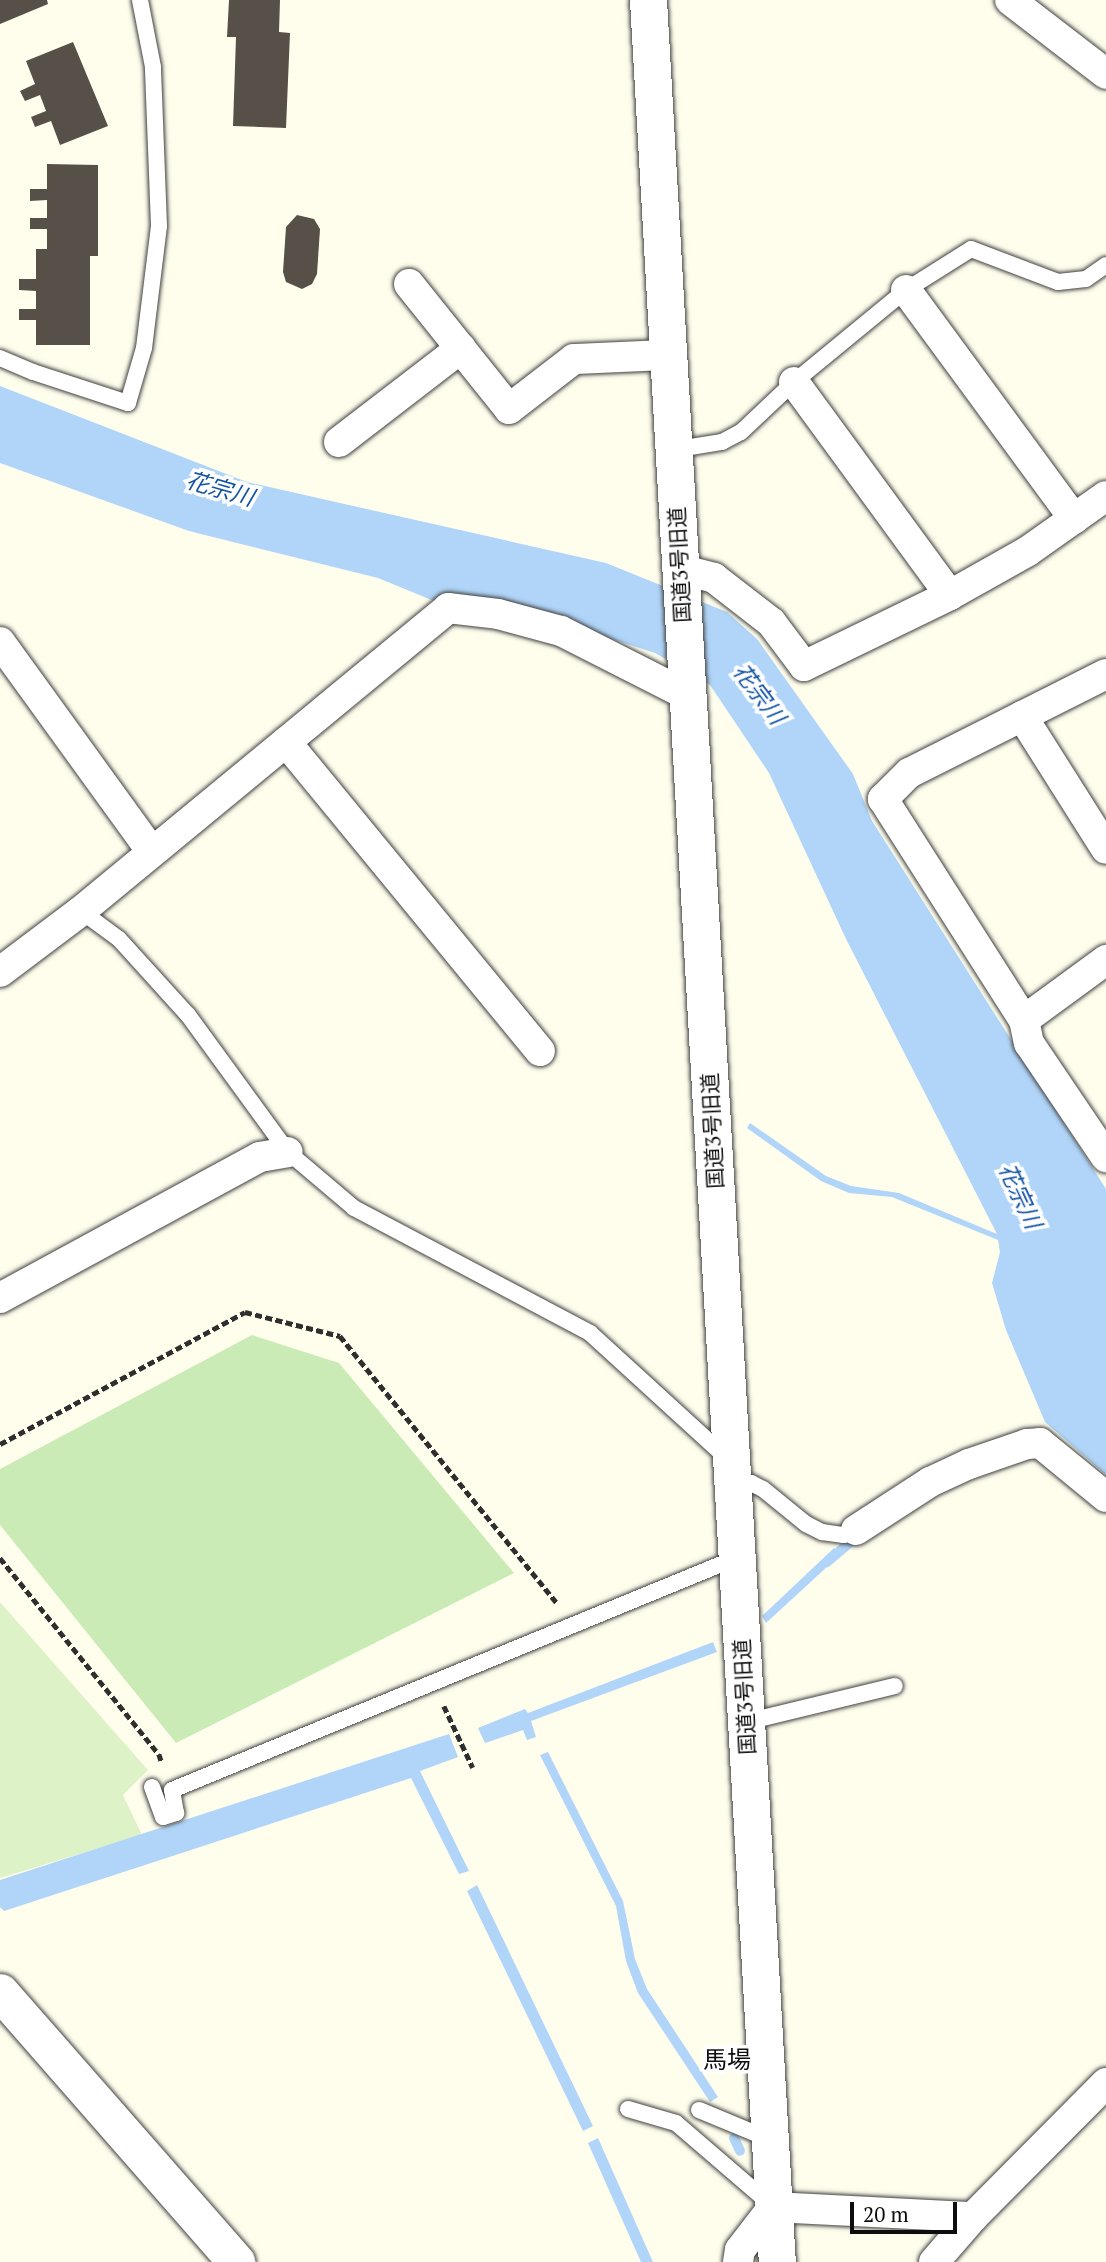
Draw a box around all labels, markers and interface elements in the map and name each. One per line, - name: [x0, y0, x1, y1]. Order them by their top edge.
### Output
- water label: 花宗川: [183, 466, 257, 512]
- street label: 国道3号旧道: [663, 506, 695, 624]
- water label: 花宗川: [727, 658, 791, 730]
- street label: 国道3号旧道: [696, 1072, 728, 1190]
- water label: 花宗川: [993, 1159, 1047, 1233]
- street label: 国道3号旧道: [728, 1638, 760, 1756]
- district label: 馬場: [703, 2046, 751, 2074]
- scale bar: [854, 2188, 961, 2232]
- text: 20 m: [863, 2200, 909, 2228]

